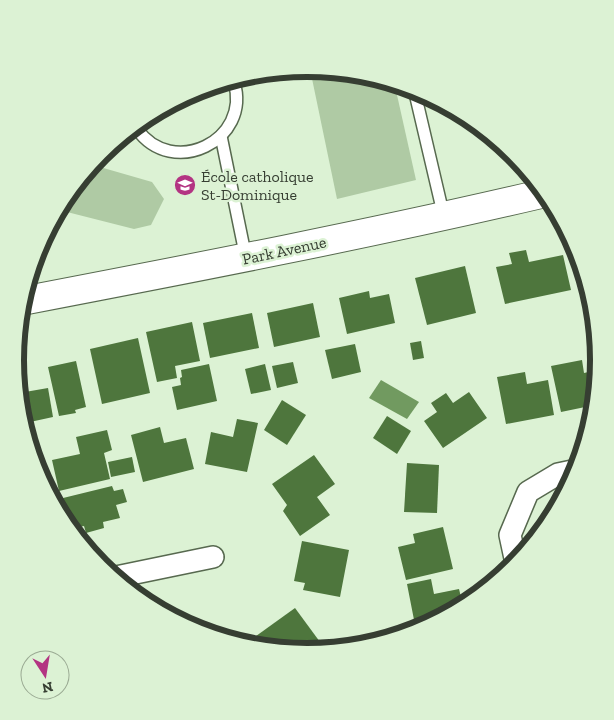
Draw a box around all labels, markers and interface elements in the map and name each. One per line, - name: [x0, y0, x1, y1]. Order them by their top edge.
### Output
- place label: École catholique St-Dominique: [201, 167, 313, 204]
- school or university icon: École catholique St-Dominique: [173, 173, 197, 197]
- street label: Park Avenue: [240, 232, 328, 269]
- north arrow: [20, 650, 70, 700]
- text: N: [40, 678, 55, 697]

